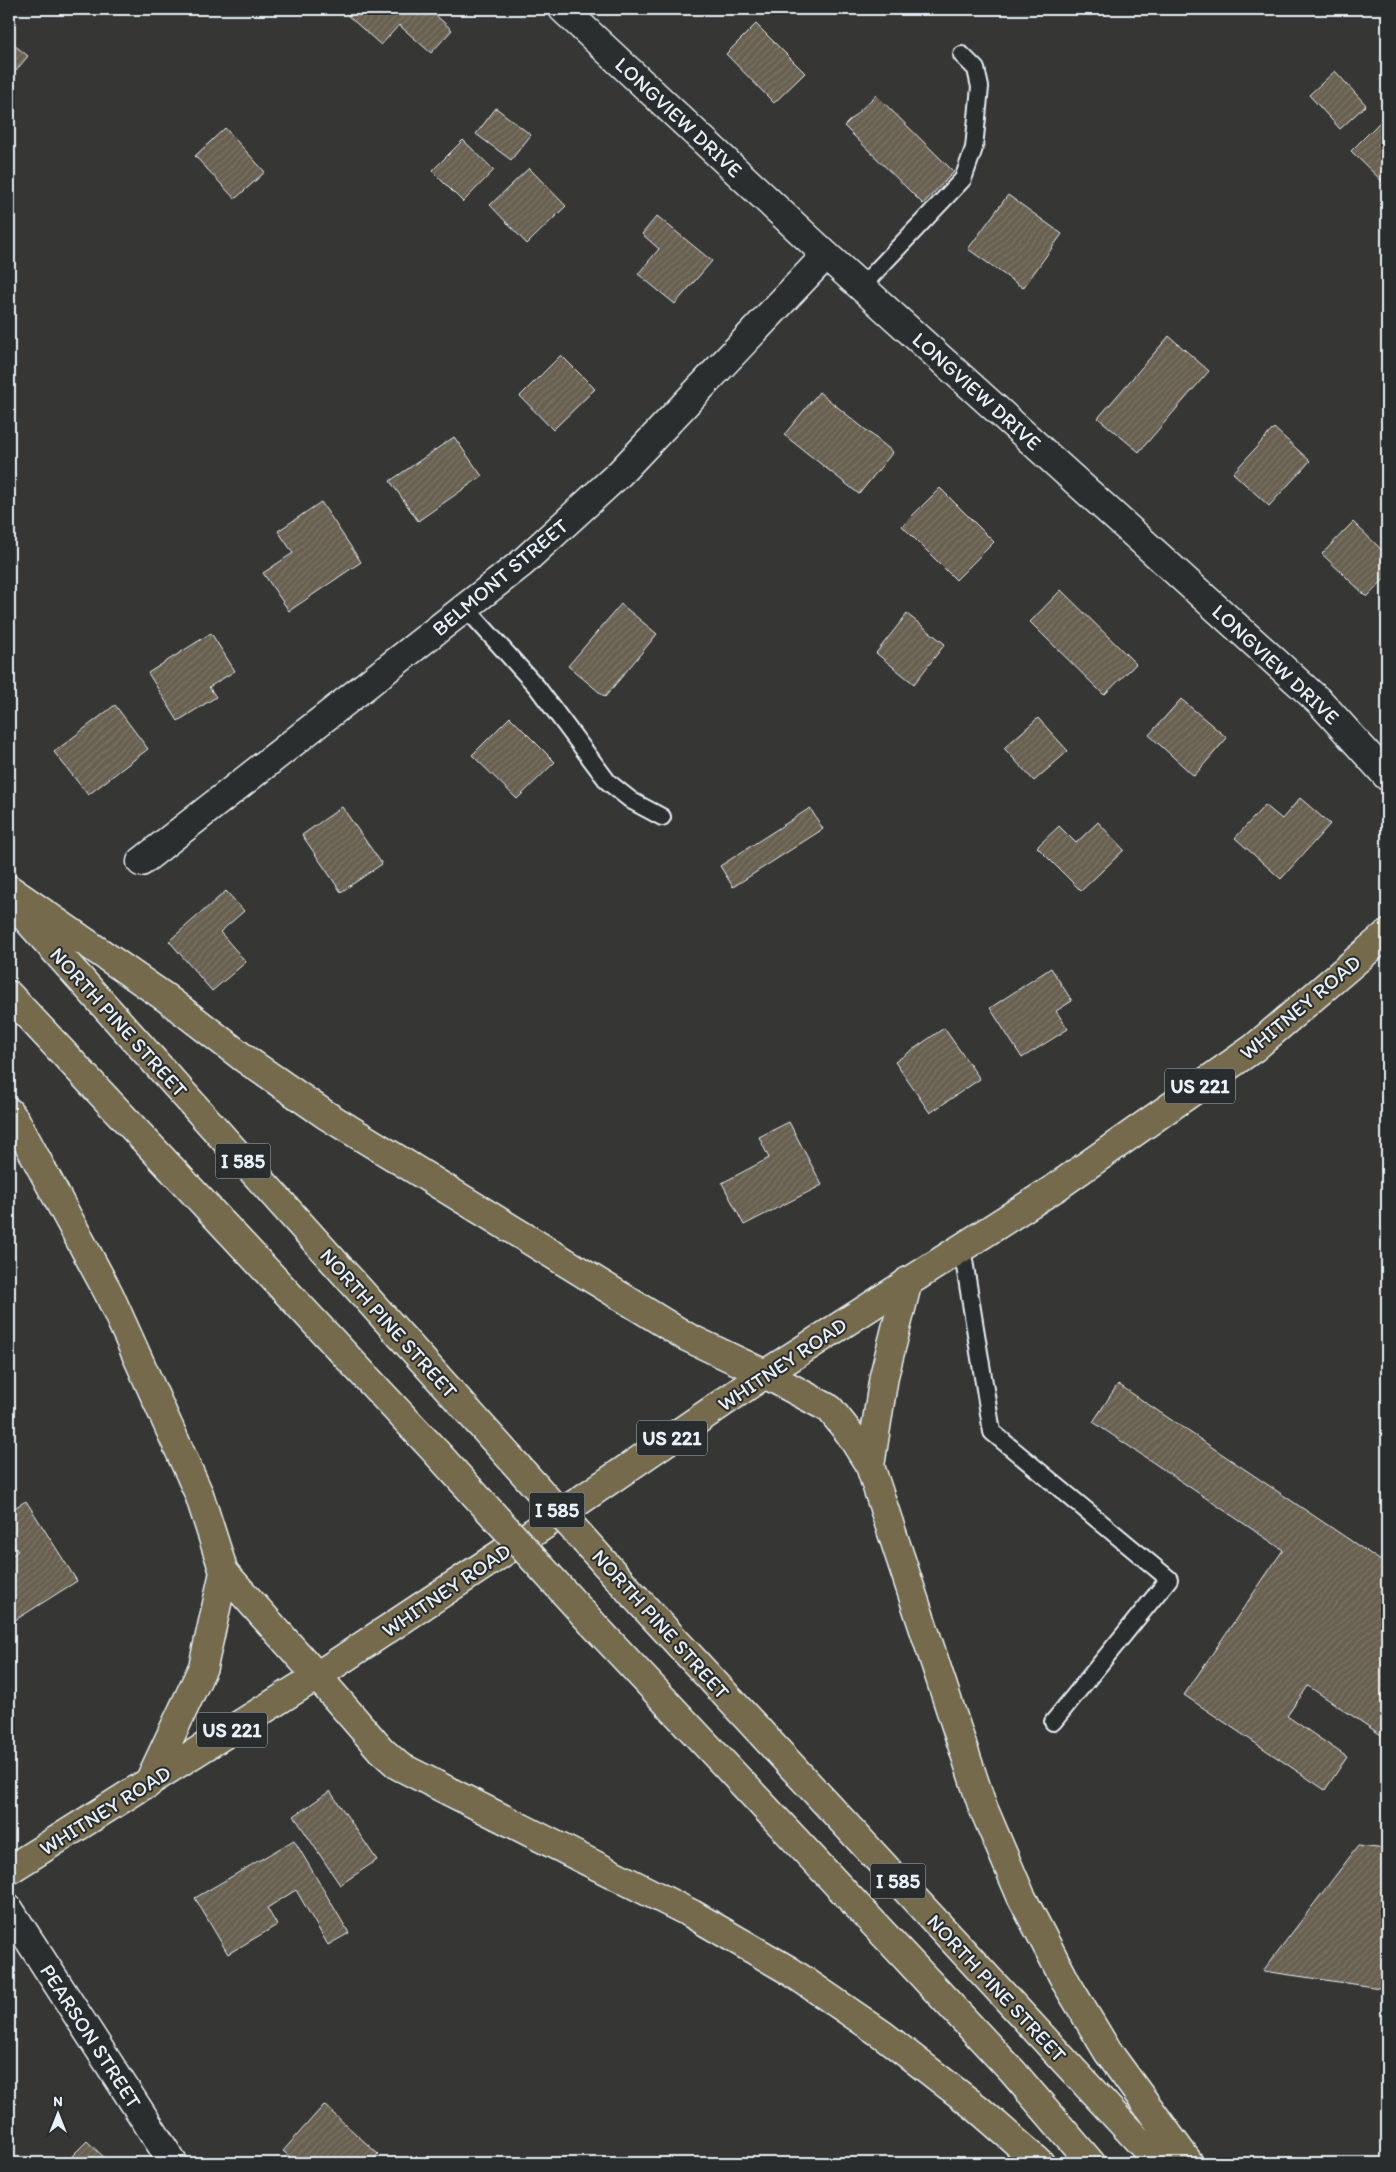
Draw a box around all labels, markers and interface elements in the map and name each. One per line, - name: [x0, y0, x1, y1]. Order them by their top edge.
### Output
- street label: LONGVIEW DRIVE: [610, 52, 748, 183]
- street label: LONGVIEW DRIVE: [907, 327, 1047, 456]
- street label: BELMONT STREET: [427, 513, 573, 641]
- street label: LONGVIEW DRIVE: [1207, 599, 1345, 730]
- street label: NORTH PINE STREET: [45, 942, 193, 1102]
- street label: WHITNEY ROAD: [1234, 949, 1366, 1065]
- road number: US 221: [1165, 1068, 1235, 1104]
- road number: I 585: [216, 1144, 270, 1178]
- street label: NORTH PINE STREET: [315, 1243, 463, 1403]
- street label: WHITNEY ROAD: [713, 1312, 851, 1416]
- road number: US 221: [637, 1420, 707, 1456]
- road number: I 585: [530, 1492, 584, 1528]
- street label: WHITNEY ROAD: [377, 1538, 515, 1642]
- street label: NORTH PINE STREET: [587, 1544, 735, 1704]
- road number: US 221: [197, 1712, 267, 1748]
- street label: WHITNEY ROAD: [35, 1760, 175, 1860]
- road number: I 585: [870, 1864, 926, 1898]
- street label: NORTH PINE STREET: [922, 1909, 1072, 2067]
- street label: PEARSON STREET: [35, 1959, 147, 2113]
- north arrow: [32, 2090, 82, 2140]

